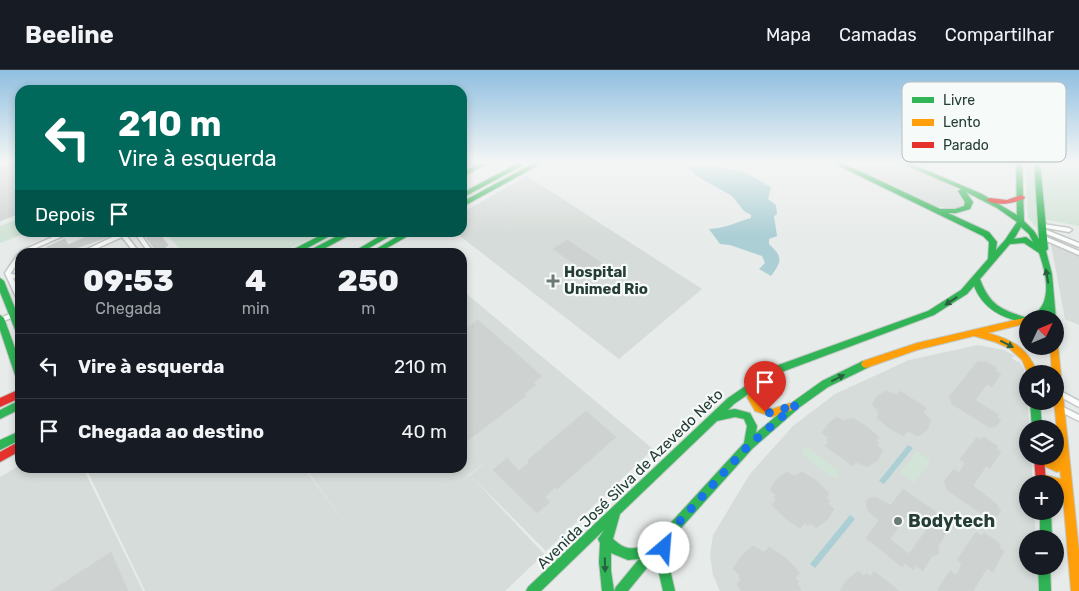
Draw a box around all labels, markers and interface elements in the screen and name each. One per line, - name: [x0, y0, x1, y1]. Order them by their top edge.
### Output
- text: Beeline: [25, 21, 114, 49]
- text: Mapa: [766, 24, 811, 46]
- text: Camadas: [839, 24, 917, 46]
- text: Compartilhar: [945, 24, 1054, 46]
- legend: [902, 82, 1066, 162]
- text: Livre: [943, 92, 975, 109]
- text: 210 m: [118, 103, 221, 145]
- icon: left: [35, 105, 100, 170]
- text: Lento: [943, 114, 980, 131]
- text: Parado: [943, 137, 989, 154]
- text: Vire à esquerda: [118, 145, 277, 172]
- icon: arrive: [105, 200, 133, 228]
- text: Depois: [35, 203, 95, 226]
- text: 09:53: [83, 263, 174, 299]
- text: 4: [245, 263, 266, 299]
- text: 250: [338, 263, 399, 299]
- place label: Hospital Unimed Rio: [564, 263, 648, 298]
- one-way arrow: [1042, 267, 1050, 283]
- marker: Hospital Unimed Rio: [546, 274, 560, 288]
- one-way arrow: [944, 296, 958, 306]
- text: Chegada: [95, 299, 161, 318]
- text: min: [242, 299, 270, 318]
- text: m: [361, 299, 375, 318]
- north arrow: [1019, 310, 1064, 355]
- map controls: [1019, 310, 1064, 575]
- one-way arrow: [1000, 340, 1015, 348]
- icon: left: [35, 352, 63, 380]
- text: Vire à esquerda: [78, 355, 225, 378]
- text: 210 m: [394, 355, 447, 378]
- pin: [744, 361, 786, 412]
- button: sound: [1019, 365, 1064, 410]
- icon: arrive: [751, 368, 779, 396]
- one-way arrow: [831, 374, 846, 382]
- street label: Avenida José Silva de Azevedo Neto: [533, 385, 727, 573]
- icon: arrive: [35, 417, 63, 445]
- text: Chegada ao destino: [78, 420, 264, 443]
- text: 40 m: [402, 420, 447, 443]
- button: layers: [1019, 420, 1064, 465]
- button: +: [1019, 475, 1064, 520]
- place label: Bodytech: [908, 510, 995, 532]
- marker: Bodytech: [892, 515, 904, 527]
- position arrow: [637, 521, 689, 573]
- button: −: [1019, 530, 1064, 575]
- one-way arrow: [601, 558, 609, 574]

